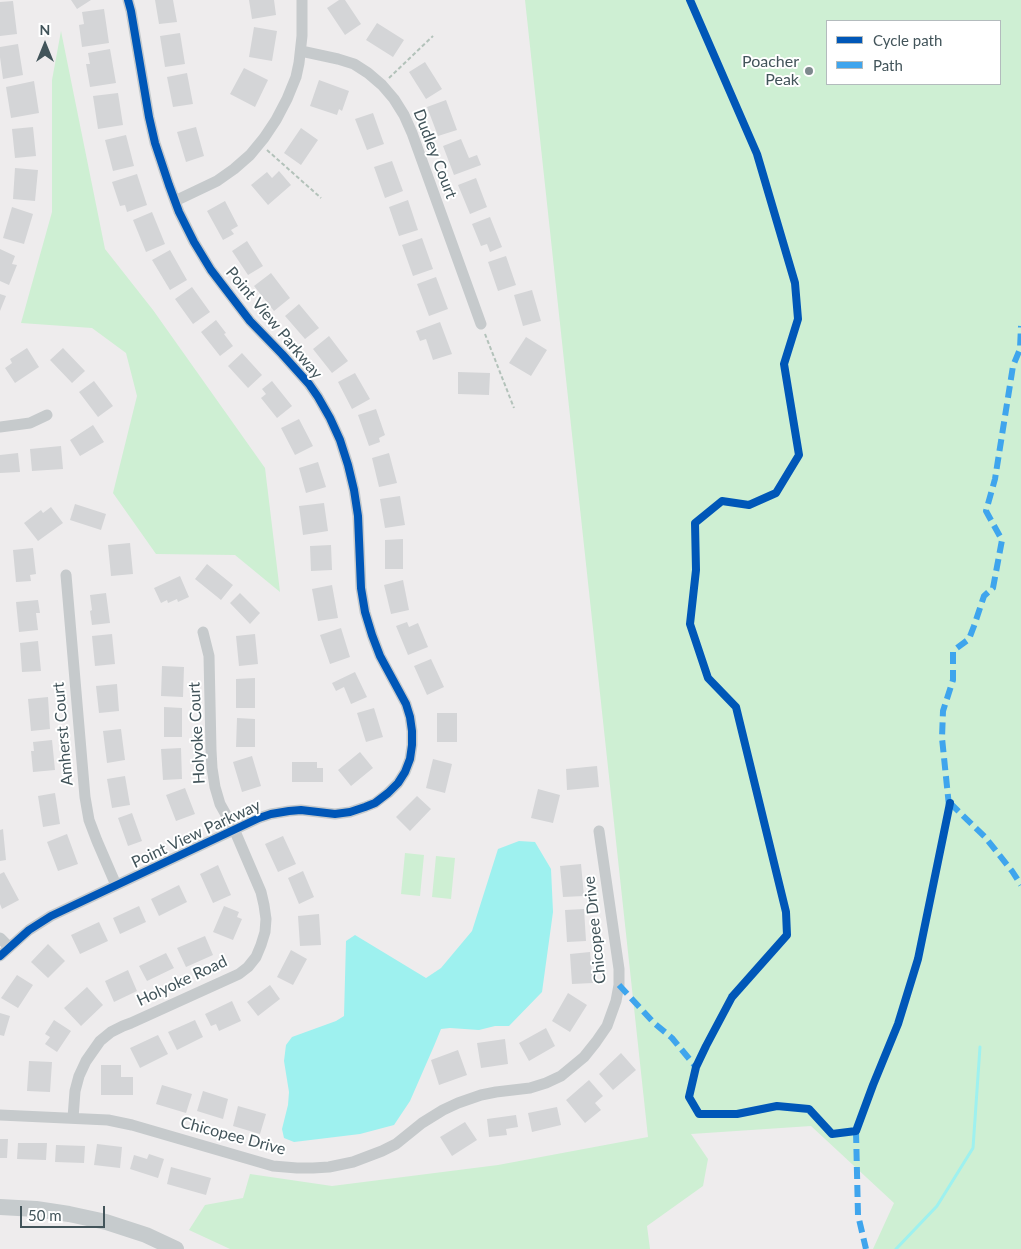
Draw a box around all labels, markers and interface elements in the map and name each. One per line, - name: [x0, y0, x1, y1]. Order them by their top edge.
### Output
- north arrow: [20, 20, 70, 70]
- legend: [826, 20, 1001, 85]
- text: N: [40, 21, 50, 38]
- text: Cycle path: [873, 31, 942, 49]
- place label: Poacher Peak: [742, 52, 799, 90]
- text: Path: [873, 56, 903, 74]
- marker: Poacher Peak: [803, 65, 815, 77]
- street label: Dudley Court: [409, 107, 461, 201]
- street label: Point View Parkway: [222, 263, 326, 383]
- street label: Amherst Court: [49, 681, 77, 787]
- street label: Holyoke Court: [185, 681, 209, 785]
- street label: Point View Parkway: [128, 796, 264, 872]
- street label: Chicopee Drive: [580, 875, 610, 985]
- street label: Holyoke Road: [134, 952, 230, 1010]
- street label: Chicopee Drive: [178, 1113, 288, 1159]
- scale bar: [22, 1196, 108, 1228]
- text: 50 m: [28, 1206, 62, 1224]

